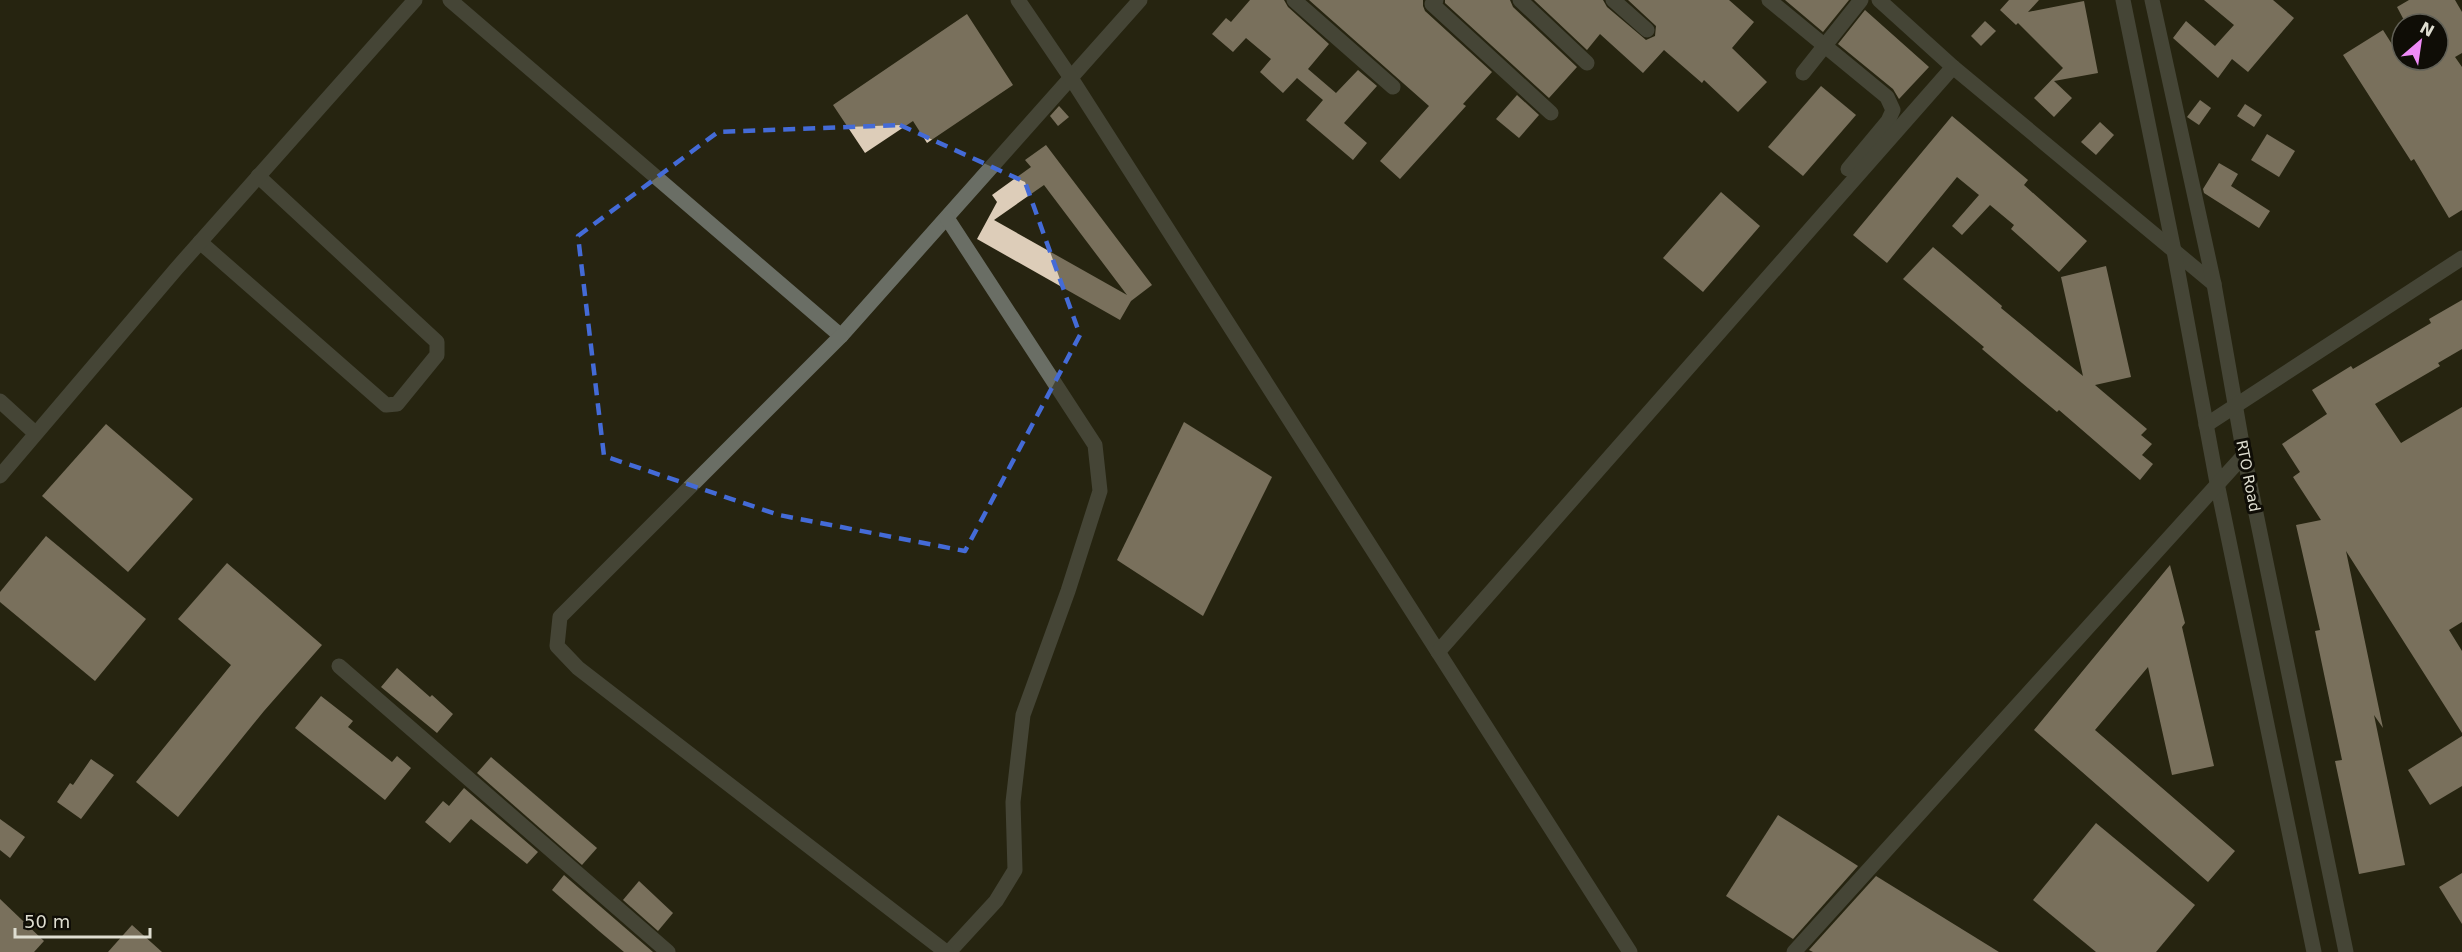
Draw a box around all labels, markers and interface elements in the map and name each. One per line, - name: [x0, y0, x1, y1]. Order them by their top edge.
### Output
- north arrow: [2390, 12, 2450, 72]
- text: N: [2417, 18, 2437, 41]
- street label: RTO Road: [2232, 439, 2264, 513]
- scale bar: [15, 901, 150, 939]
- text: 50 m: [24, 911, 70, 932]

